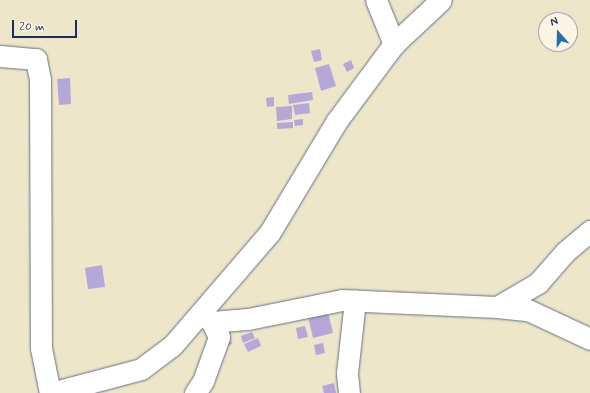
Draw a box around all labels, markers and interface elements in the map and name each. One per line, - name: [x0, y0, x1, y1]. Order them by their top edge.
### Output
- scale bar: [14, 12, 79, 38]
- north arrow: [538, 12, 578, 52]
- text: N: [548, 14, 560, 29]
- text: 20 m: [19, 19, 45, 35]

